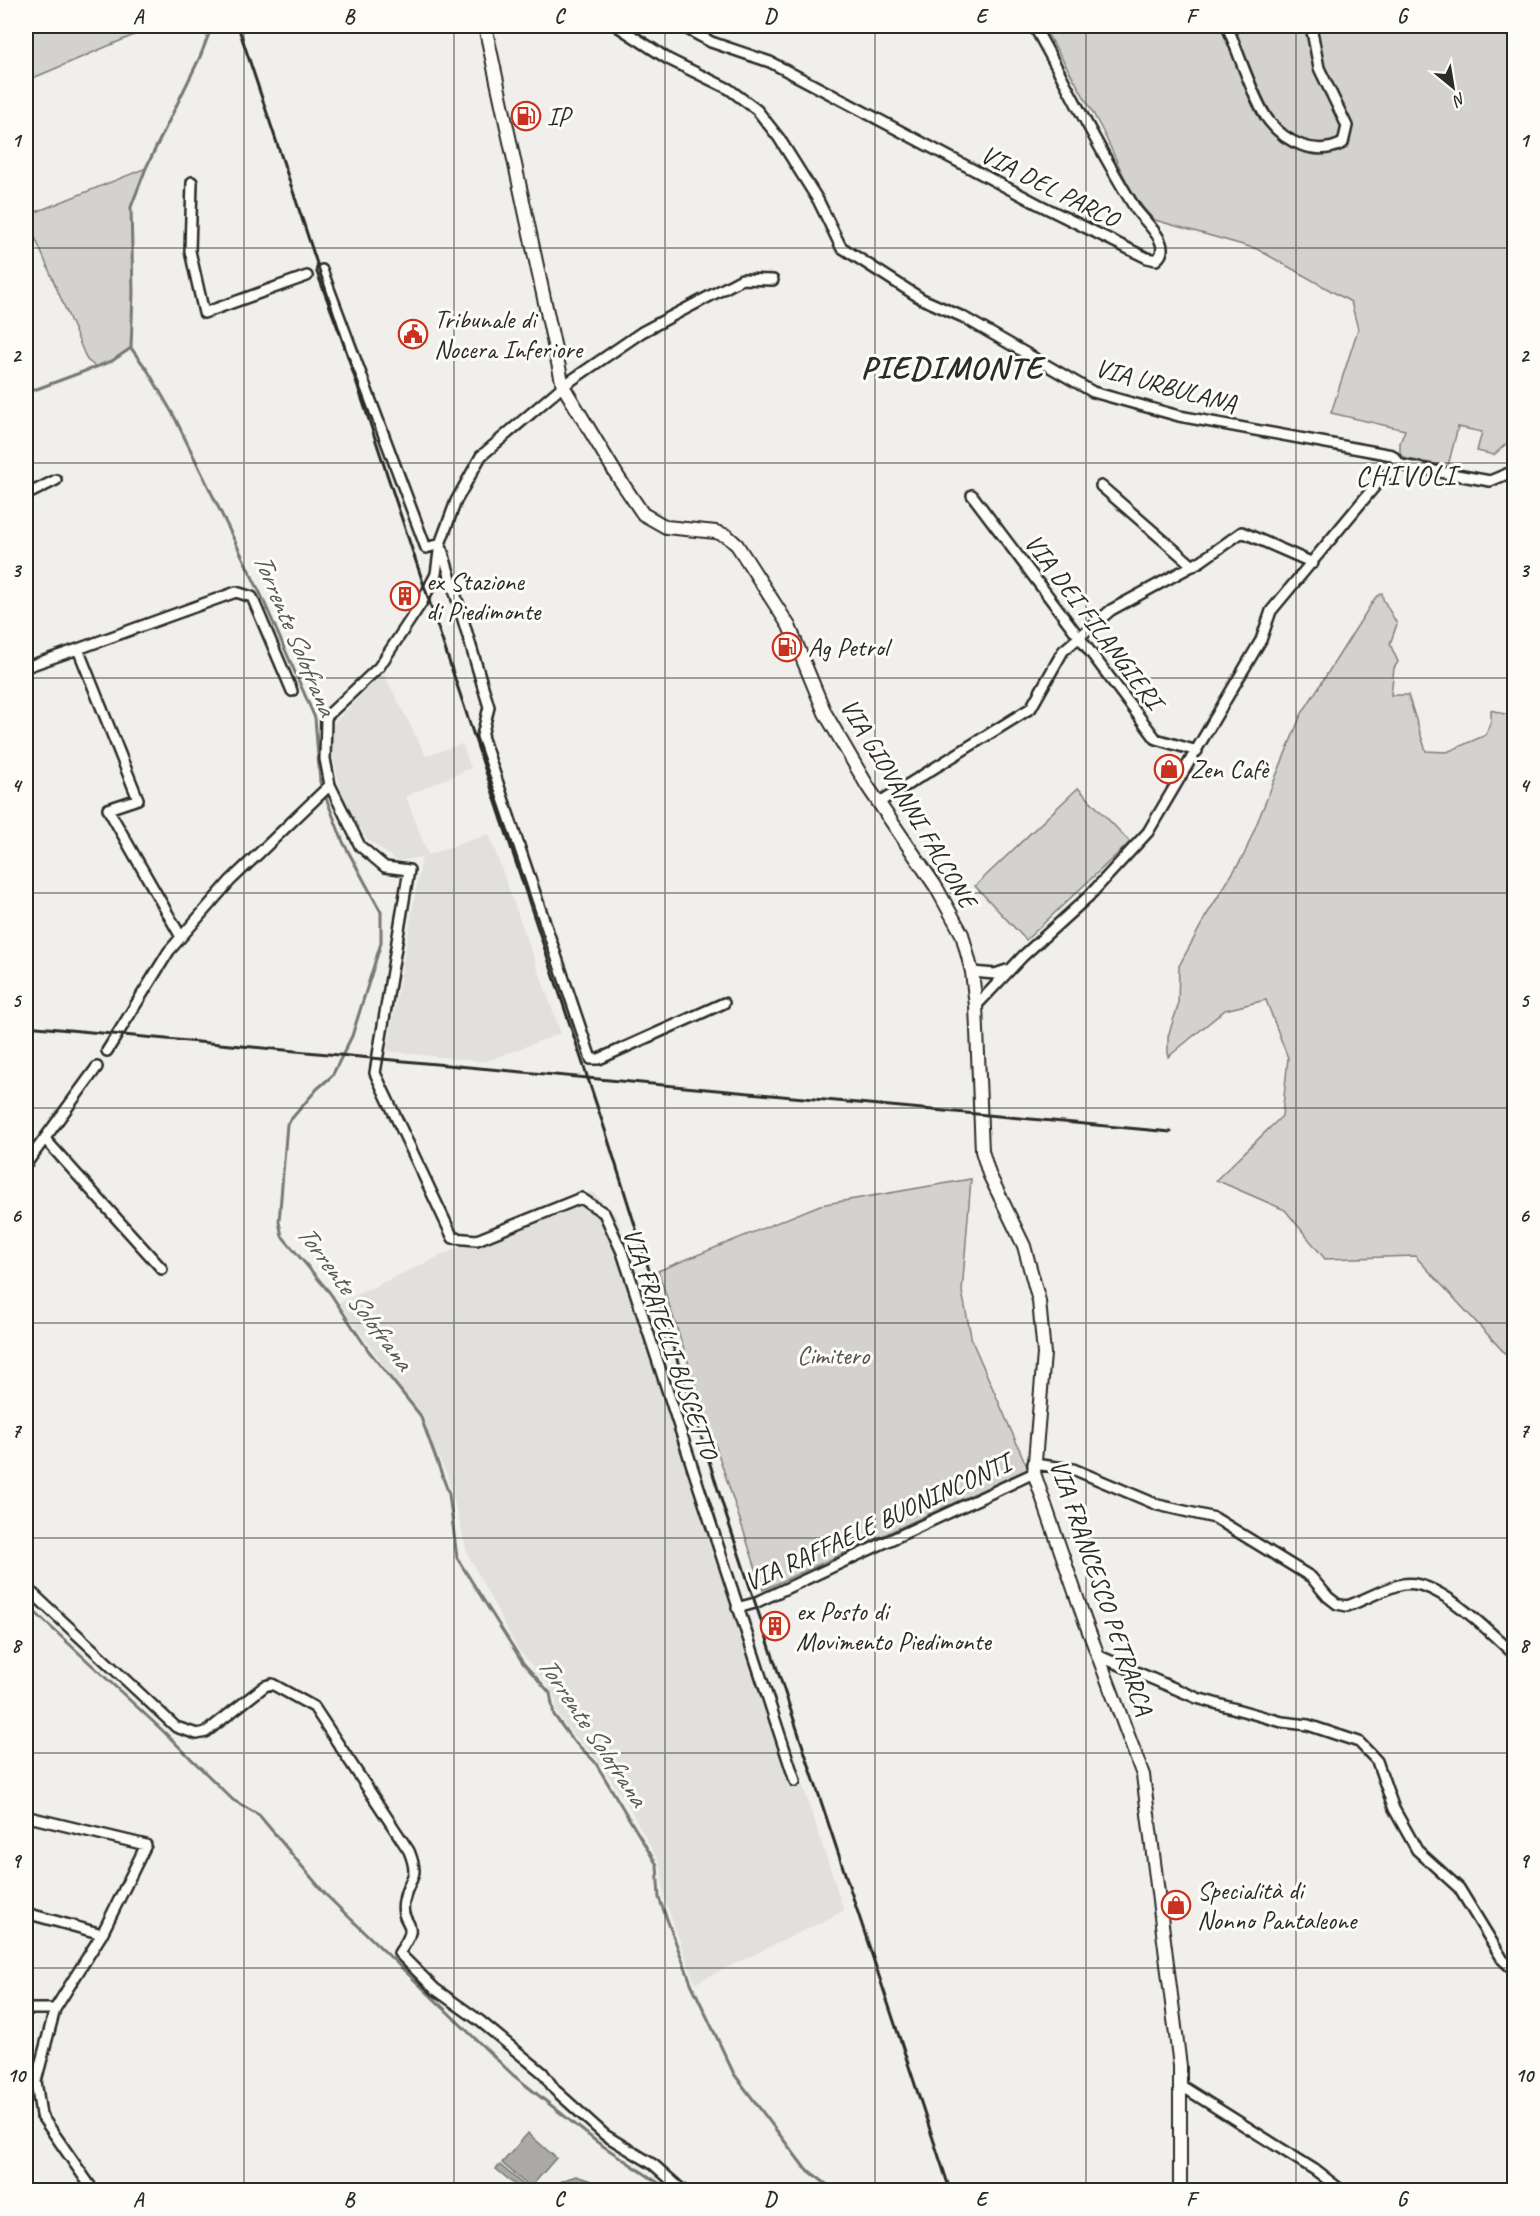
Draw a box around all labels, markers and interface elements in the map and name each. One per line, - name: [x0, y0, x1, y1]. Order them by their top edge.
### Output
- text: A: [133, 4, 145, 29]
- text: B: [344, 4, 356, 29]
- text: C: [554, 4, 566, 29]
- text: D: [764, 4, 778, 29]
- text: E: [976, 4, 990, 29]
- text: F: [1186, 4, 1200, 29]
- text: G: [1397, 4, 1410, 29]
- north arrow: [1423, 57, 1483, 117]
- text: N: [1448, 88, 1469, 112]
- fuel station icon: IP: [510, 100, 542, 132]
- place label: IP: [547, 100, 573, 133]
- text: 1: [12, 128, 23, 153]
- text: 1: [1520, 128, 1531, 153]
- street label: VIA DEL PARCO: [975, 138, 1127, 237]
- place label: Tribunale di Nocera Inferiore: [434, 303, 585, 366]
- public building icon: Tribunale di Nocera Inferiore: [397, 318, 429, 350]
- text: 2: [12, 343, 23, 368]
- text: 2: [1520, 343, 1531, 368]
- district label: PIEDIMONTE: [861, 347, 1047, 388]
- street label: VIA URBULANA: [1092, 351, 1241, 420]
- district label: CHIVOLI: [1355, 458, 1461, 493]
- street label: VIA DEI FILANGIERI: [1017, 527, 1173, 720]
- water label: Torrente Solofrana: [246, 548, 345, 722]
- text: 3: [12, 558, 23, 583]
- text: 3: [1520, 558, 1531, 583]
- place label: ex Stazione di Piedimonte: [426, 565, 542, 628]
- building icon: ex Stazione di Piedimonte: [389, 580, 421, 612]
- fuel station icon: Ag Petrol: [771, 631, 803, 663]
- place label: Ag Petrol: [808, 631, 893, 664]
- street label: VIA GIOVANNI FALCONE: [833, 692, 986, 917]
- shop icon: Zen Cafè: [1153, 753, 1185, 785]
- place label: Zen Cafè: [1190, 753, 1270, 786]
- text: 4: [12, 773, 24, 798]
- text: 4: [1520, 773, 1532, 798]
- text: 5: [12, 988, 23, 1013]
- text: 5: [1520, 988, 1531, 1013]
- text: 6: [11, 1203, 22, 1228]
- text: 6: [1519, 1203, 1530, 1228]
- water label: Torrente Solofrana: [289, 1218, 422, 1378]
- street label: VIA FRATELLI BUSCETTO: [616, 1223, 727, 1466]
- park label: Cimitero: [797, 1339, 871, 1372]
- text: 7: [12, 1418, 23, 1443]
- text: 7: [1520, 1418, 1531, 1443]
- street label: VIA RAFFAELE BUONINCONTI: [739, 1444, 1021, 1599]
- street label: VIA FRANCESCO PETRARCA: [1042, 1455, 1161, 1720]
- place label: ex Posto di Movimento Piedimonte: [796, 1595, 992, 1658]
- building icon: ex Posto di Movimento Piedimonte: [759, 1610, 791, 1642]
- text: 8: [12, 1633, 24, 1658]
- text: 8: [1520, 1633, 1532, 1658]
- water label: Torrente Solofrana: [530, 1650, 657, 1814]
- text: 9: [12, 1848, 23, 1873]
- text: 9: [1520, 1848, 1531, 1873]
- place label: Specialità di Nonno Pantaleone: [1197, 1874, 1359, 1937]
- shop icon: Specialità di Nonno Pantaleone: [1160, 1889, 1192, 1921]
- text: 10: [7, 2063, 27, 2088]
- text: 10: [1515, 2063, 1535, 2088]
- text: A: [133, 2187, 145, 2212]
- text: B: [344, 2187, 356, 2212]
- text: C: [554, 2187, 566, 2212]
- text: D: [764, 2187, 778, 2212]
- text: E: [976, 2187, 990, 2212]
- text: F: [1186, 2187, 1200, 2212]
- text: G: [1397, 2187, 1410, 2212]

